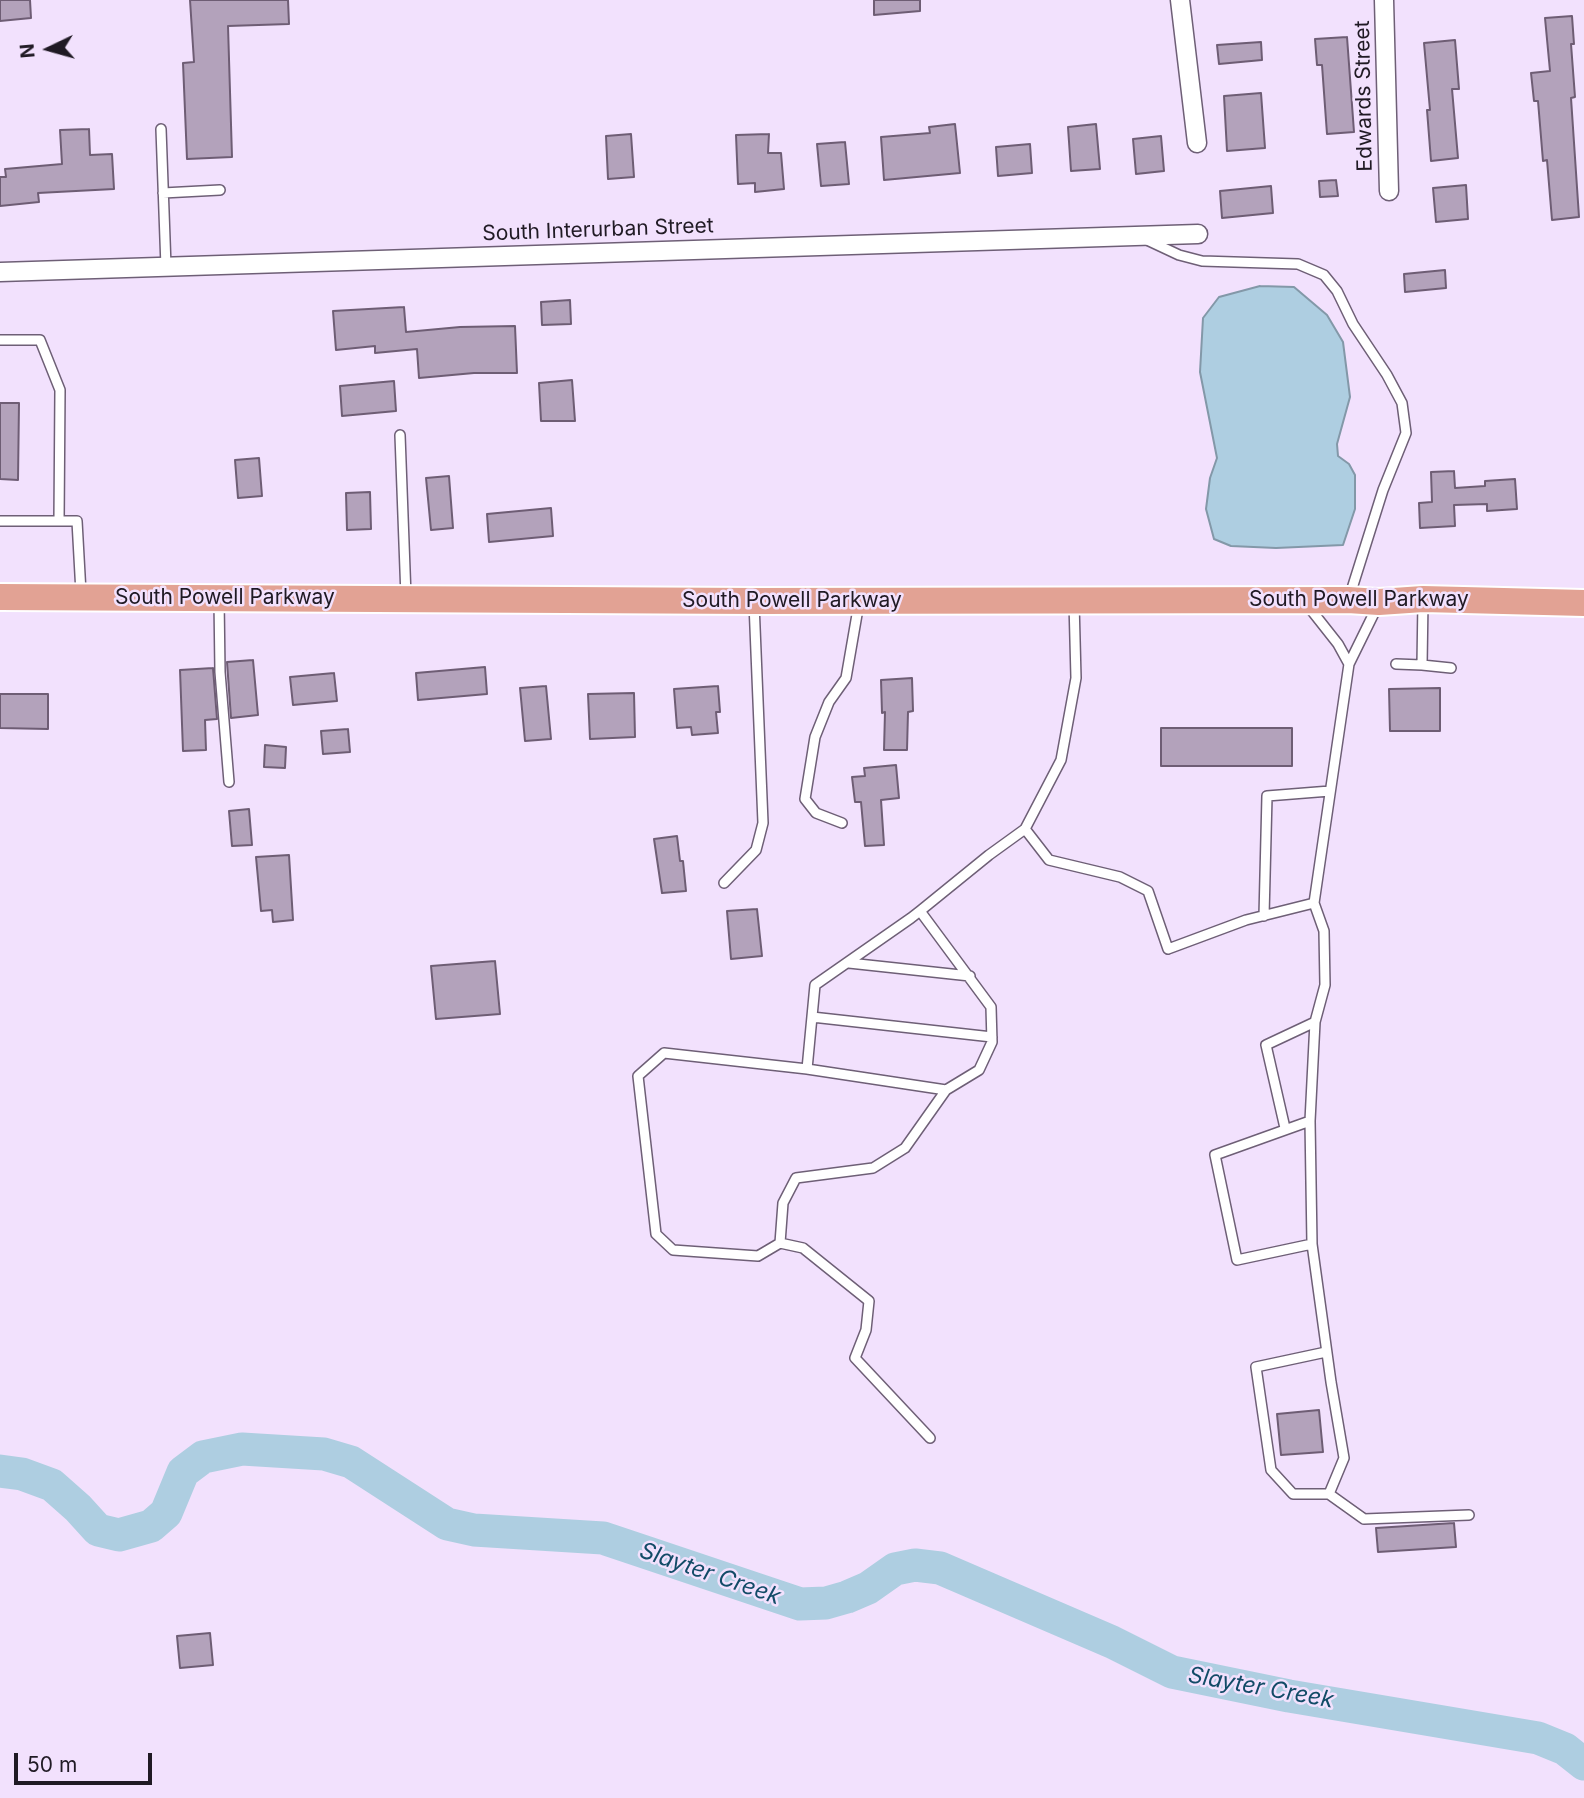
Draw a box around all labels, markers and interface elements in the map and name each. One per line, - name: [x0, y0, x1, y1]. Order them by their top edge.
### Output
- north arrow: [14, 14, 84, 84]
- street label: Edwards Street: [1350, 20, 1378, 172]
- text: N: [15, 43, 40, 59]
- street label: South Interurban Street: [482, 213, 714, 247]
- street label: South Powell Parkway: [115, 585, 335, 611]
- street label: South Powell Parkway: [1249, 587, 1469, 613]
- street label: South Powell Parkway: [682, 588, 902, 614]
- water label: Slayter Creek: [636, 1537, 784, 1611]
- water label: Slayter Creek: [1186, 1662, 1336, 1714]
- scale bar: [18, 1738, 156, 1782]
- text: 50 m: [27, 1752, 77, 1777]

